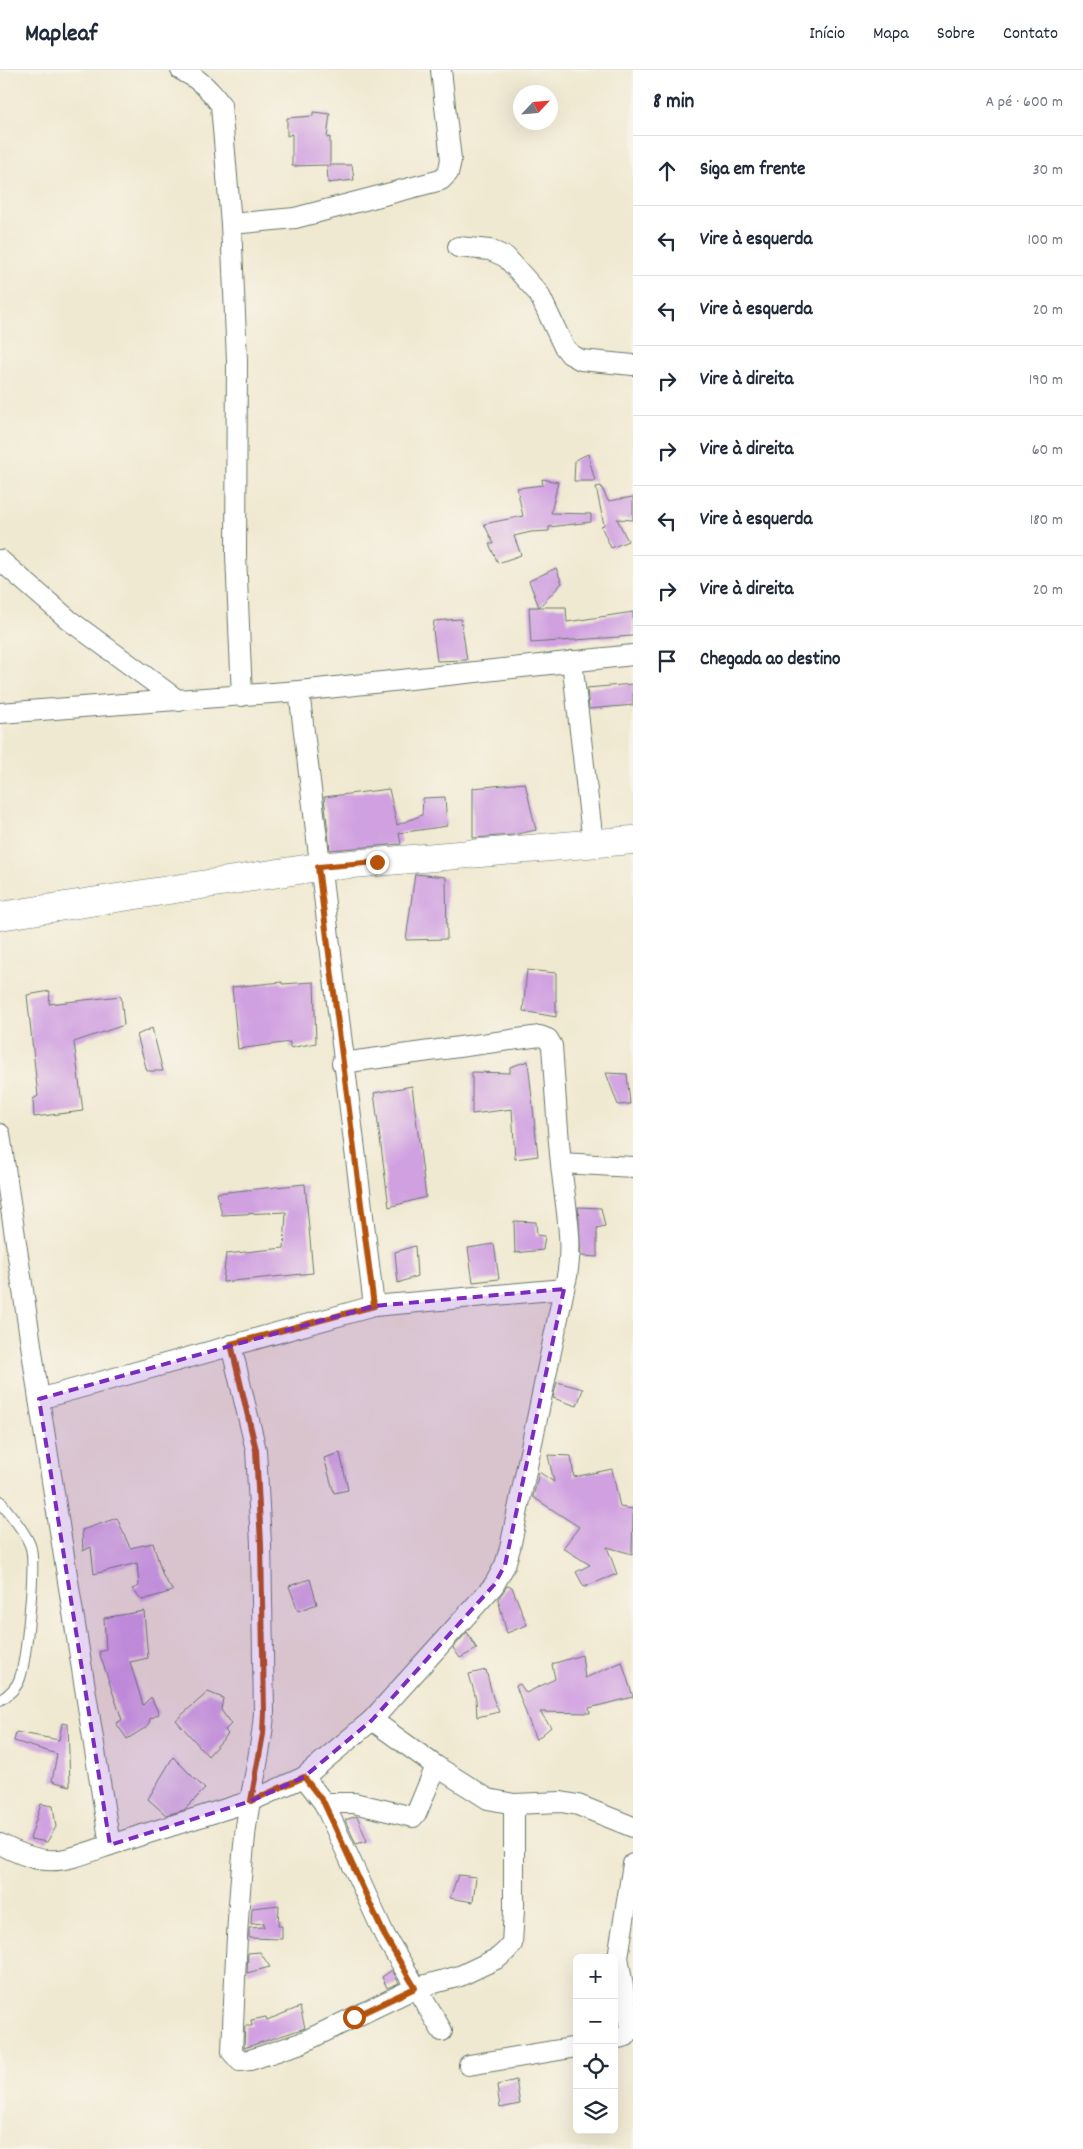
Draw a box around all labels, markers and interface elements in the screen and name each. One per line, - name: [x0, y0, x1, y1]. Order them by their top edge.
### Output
- text: Mapleaf: [25, 18, 97, 52]
- text: Início: [809, 22, 845, 47]
- text: Mapa: [873, 22, 909, 47]
- text: Sobre: [937, 22, 975, 47]
- text: Contato: [1003, 22, 1058, 47]
- north arrow: [513, 85, 558, 130]
- text: 8 min: [653, 88, 694, 118]
- text: A pé · 600 m: [985, 91, 1063, 114]
- icon: ahead: [653, 157, 681, 185]
- text: Siga em frente: [700, 157, 805, 184]
- text: 30 m: [1033, 159, 1063, 182]
- icon: left: [653, 227, 681, 255]
- text: Vire à esquerda: [700, 227, 812, 254]
- text: 100 m: [1027, 229, 1063, 252]
- icon: left: [653, 297, 681, 325]
- text: Vire à esquerda: [700, 297, 812, 324]
- text: 20 m: [1033, 299, 1063, 322]
- icon: right: [653, 367, 681, 395]
- text: Vire à direita: [700, 367, 793, 394]
- text: 190 m: [1029, 369, 1063, 392]
- icon: right: [653, 437, 681, 465]
- text: Vire à direita: [700, 437, 793, 464]
- text: 60 m: [1032, 439, 1063, 462]
- icon: left: [653, 507, 681, 535]
- text: Vire à esquerda: [700, 507, 812, 534]
- text: 180 m: [1030, 509, 1063, 532]
- icon: right: [653, 577, 681, 605]
- text: Vire à direita: [700, 577, 793, 604]
- text: 20 m: [1033, 579, 1063, 602]
- icon: arrive: [653, 647, 681, 675]
- text: Chegada ao destino: [700, 647, 841, 674]
- route end: [366, 851, 389, 874]
- map controls: [573, 1954, 618, 2134]
- button: +: [573, 1954, 618, 1999]
- button: −: [573, 1999, 618, 2044]
- route start: [343, 2006, 366, 2029]
- button: locate: [573, 2044, 618, 2089]
- button: layers: [573, 2089, 618, 2134]

